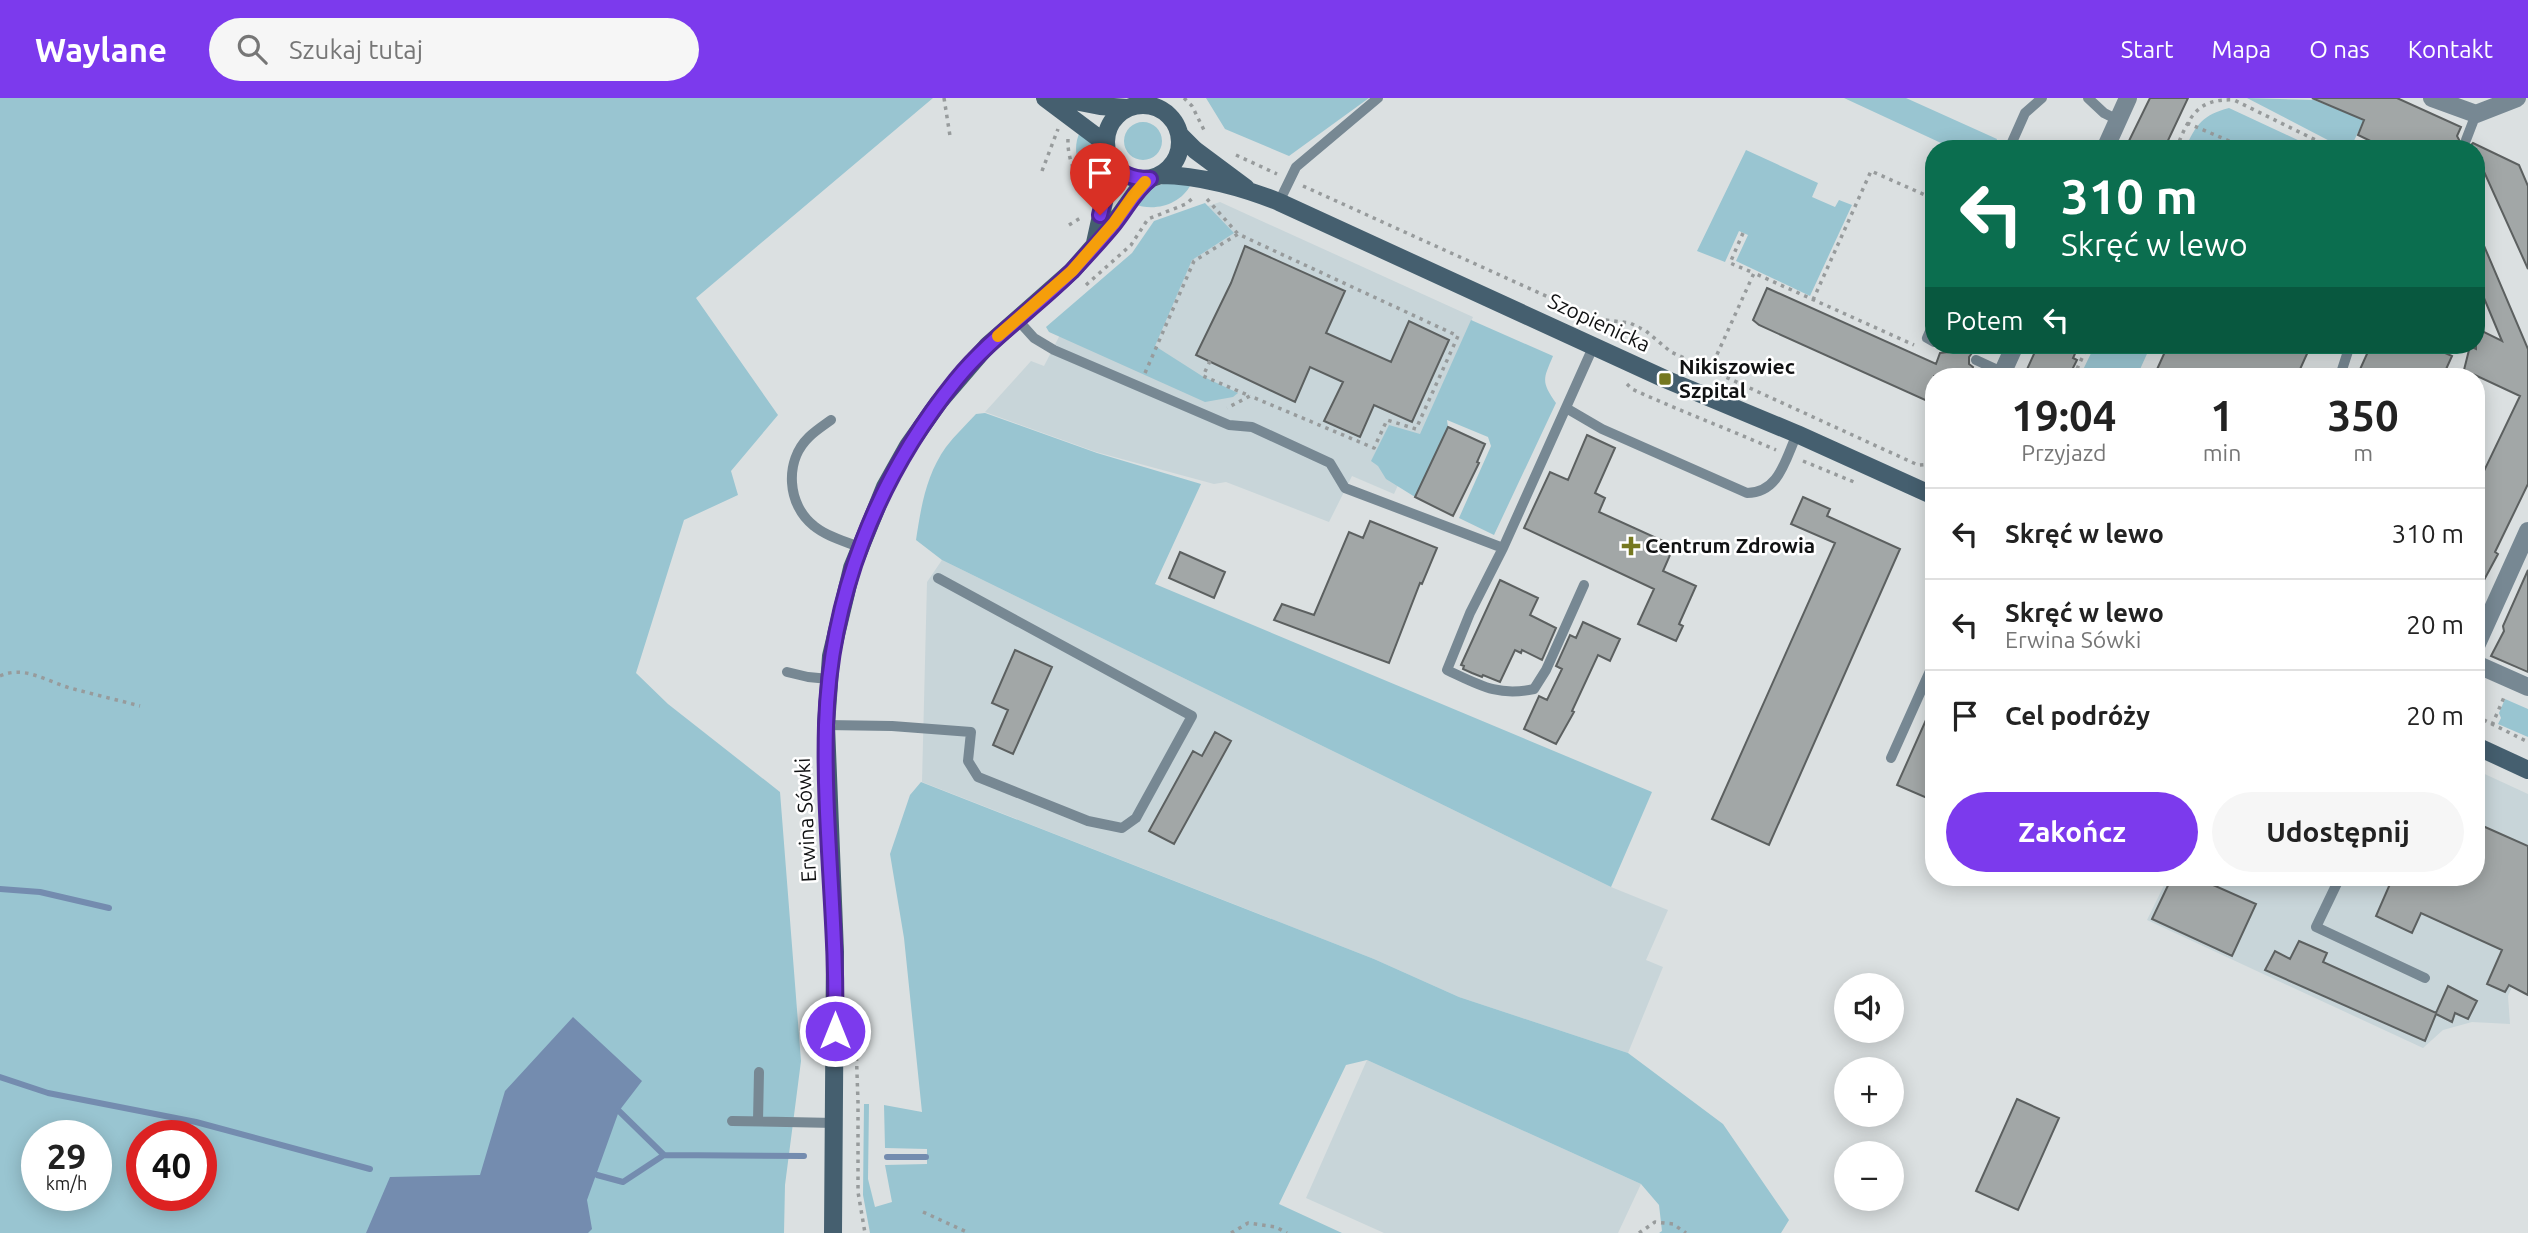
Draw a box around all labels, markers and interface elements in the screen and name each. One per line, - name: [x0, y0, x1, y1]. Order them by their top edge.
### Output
- search box: [209, 18, 699, 81]
- icon: search: [233, 30, 271, 68]
- text: Waylane: [35, 31, 167, 68]
- text: Szukaj tutaj: [289, 35, 423, 64]
- text: Start: [2121, 36, 2174, 63]
- text: Mapa: [2212, 36, 2271, 63]
- text: O nas: [2309, 36, 2370, 63]
- text: Kontakt: [2408, 36, 2493, 63]
- pin: [1070, 143, 1130, 215]
- icon: arrive: [1081, 154, 1119, 192]
- icon: left: [1946, 168, 2037, 259]
- text: 310 m: [2061, 168, 2198, 223]
- text: Skręć w lewo: [2061, 226, 2248, 262]
- street label: Szopienicka: [1545, 288, 1654, 356]
- icon: left: [2037, 301, 2075, 339]
- text: Potem: [1946, 306, 2023, 335]
- place label: Nikiszowiec Szpital: [1679, 354, 1795, 402]
- marker: Nikiszowiec Szpital: [1657, 371, 1673, 387]
- text: 19:04: [2011, 392, 2116, 439]
- text: 1: [2210, 392, 2234, 439]
- text: 350: [2328, 392, 2399, 439]
- text: Przyjazd: [2021, 440, 2107, 465]
- text: min: [2203, 440, 2241, 465]
- text: m: [2353, 440, 2373, 465]
- icon: left: [1946, 515, 1984, 553]
- text: Skręć w lewo: [2005, 519, 2164, 548]
- text: 310 m: [2392, 519, 2464, 548]
- place label: Centrum Zdrowia: [1645, 533, 1815, 557]
- marker: Centrum Zdrowia: [1623, 538, 1639, 554]
- text: Skręć w lewo: [2005, 598, 2164, 627]
- icon: left: [1946, 606, 1984, 644]
- text: 20 m: [2406, 610, 2464, 639]
- text: Erwina Sówki: [2005, 627, 2141, 652]
- icon: arrive: [1946, 697, 1984, 735]
- text: Cel podróży: [2005, 701, 2150, 730]
- text: 20 m: [2406, 701, 2464, 730]
- street label: Erwina Sówki: [790, 757, 820, 883]
- button: Zakończ: [1946, 792, 2198, 872]
- button: Udostępnij: [2212, 792, 2464, 872]
- map controls: [1834, 973, 1904, 1211]
- button: sound: [1834, 973, 1904, 1043]
- position arrow: [798, 994, 872, 1068]
- button: +: [1834, 1057, 1904, 1127]
- speed limit sign: 40: [126, 1120, 217, 1211]
- text: 29: [47, 1136, 86, 1176]
- button: −: [1834, 1141, 1904, 1211]
- text: km/h: [46, 1173, 87, 1193]

